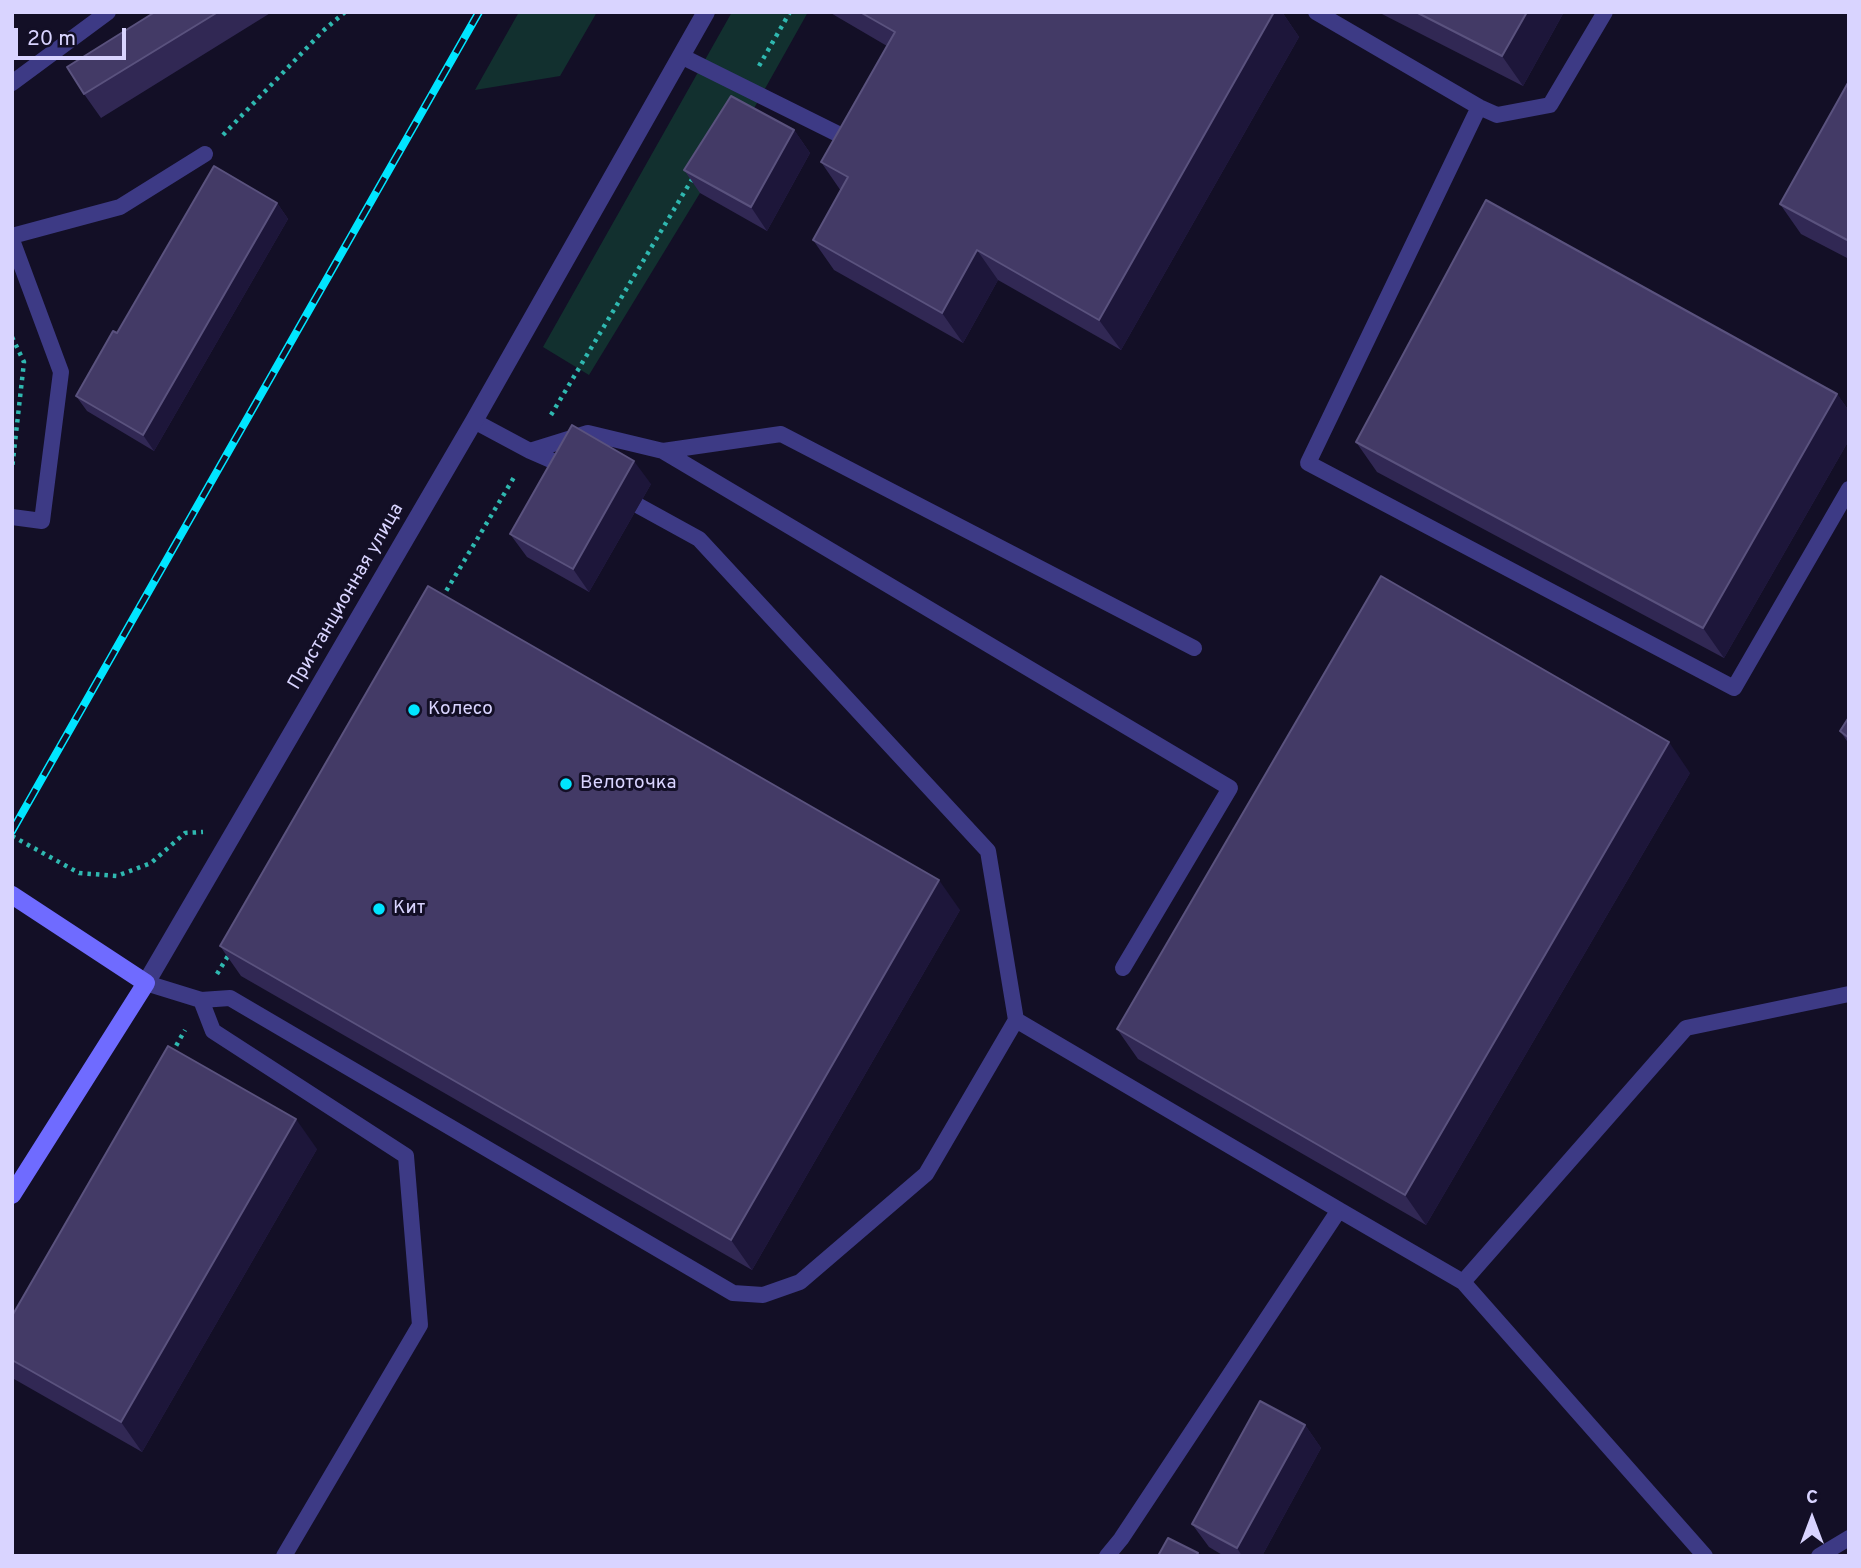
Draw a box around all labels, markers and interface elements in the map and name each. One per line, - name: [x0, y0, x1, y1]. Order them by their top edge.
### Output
- scale bar: [18, 14, 130, 58]
- text: 20 m: [27, 26, 76, 53]
- street label: Пристанционная улица: [284, 500, 410, 694]
- place label: Колесо: [428, 699, 493, 721]
- marker: Колесо: [406, 702, 422, 718]
- place label: Велоточка: [580, 773, 677, 795]
- marker: Велоточка: [558, 776, 574, 792]
- place label: Кит: [393, 898, 425, 920]
- marker: Кит: [371, 901, 387, 917]
- north arrow: [1777, 1484, 1847, 1554]
- text: С: [1806, 1486, 1818, 1510]

